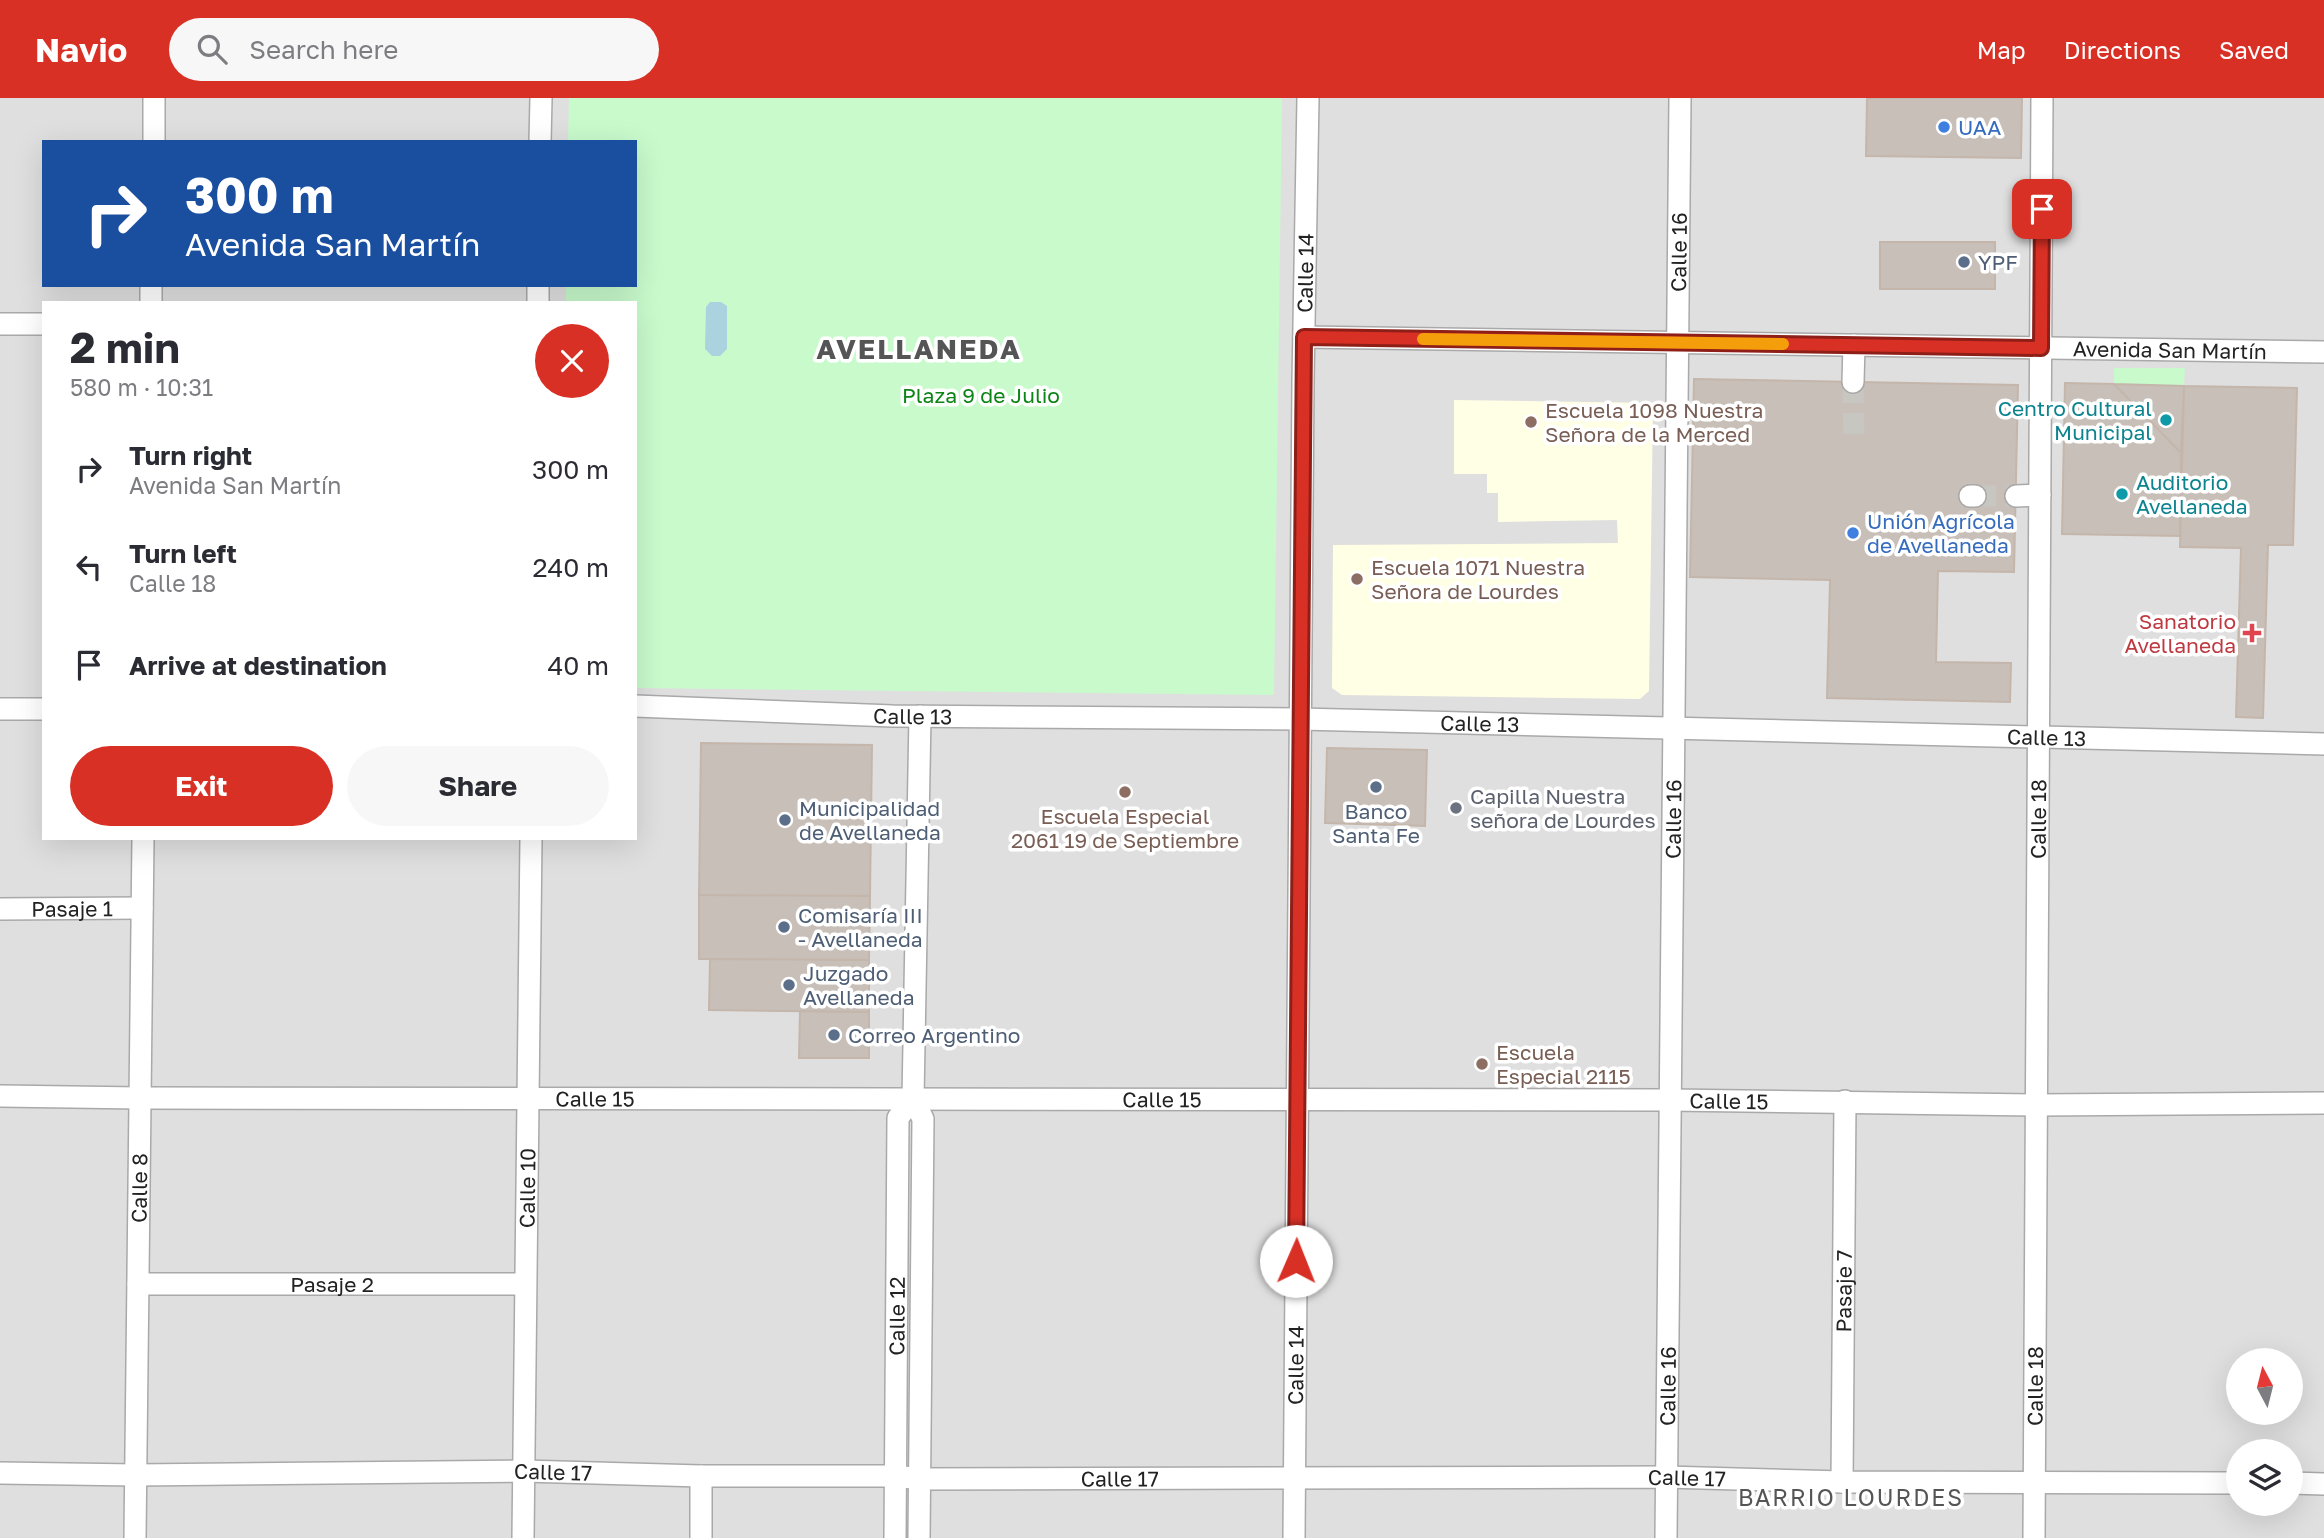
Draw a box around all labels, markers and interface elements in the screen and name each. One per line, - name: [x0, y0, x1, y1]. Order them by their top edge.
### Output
- search box: [169, 18, 659, 81]
- text: Navio: [35, 30, 127, 69]
- icon: search: [193, 30, 231, 68]
- text: Search here: [249, 34, 398, 65]
- text: Map: [1977, 35, 2026, 64]
- text: Directions: [2064, 35, 2181, 64]
- text: Saved: [2219, 35, 2289, 64]
- place label: UAA: [1958, 114, 2001, 140]
- marker: UAA: [1936, 119, 1952, 135]
- text: 300 m: [185, 165, 334, 224]
- icon: right: [70, 168, 161, 259]
- pin: [2012, 179, 2072, 239]
- icon: arrive: [2023, 190, 2061, 228]
- street label: Calle 16: [1665, 212, 1692, 292]
- text: Avenida San Martín: [185, 225, 480, 263]
- street label: Calle 14: [1291, 233, 1319, 313]
- place label: YPF: [1978, 249, 2018, 275]
- marker: YPF: [1956, 254, 1972, 270]
- text: 2 min: [70, 322, 180, 372]
- button: close: [535, 324, 609, 398]
- district label: AVELLANEDA: [816, 332, 1022, 365]
- street label: Avenida San Martín: [2073, 335, 2267, 364]
- text: 580 m · 10:31: [70, 373, 213, 401]
- park label: Plaza 9 de Julio: [902, 382, 1060, 408]
- place label: Centro Cultural Municipal: [1998, 395, 2152, 445]
- place label: Escuela 1098 Nuestra Señora de la Merced: [1545, 397, 1763, 447]
- marker: Centro Cultural Municipal: [2158, 412, 2174, 428]
- marker: Escuela 1098 Nuestra Señora de la Merced: [1523, 414, 1539, 430]
- text: Turn right: [129, 440, 252, 471]
- icon: right: [70, 450, 108, 488]
- text: 300 m: [532, 454, 609, 485]
- place label: Auditorio Avellaneda: [2136, 469, 2248, 519]
- text: Avenida San Martín: [129, 471, 341, 499]
- marker: Auditorio Avellaneda: [2114, 486, 2130, 502]
- place label: Unión Agrícola de Avellaneda: [1867, 508, 2015, 558]
- marker: Unión Agrícola de Avellaneda: [1845, 525, 1861, 541]
- text: Turn left: [129, 538, 237, 569]
- icon: left: [70, 548, 108, 586]
- text: 240 m: [532, 552, 609, 583]
- place label: Escuela 1071 Nuestra Señora de Lourdes: [1371, 554, 1585, 604]
- text: Calle 18: [129, 569, 216, 597]
- marker: Escuela 1071 Nuestra Señora de Lourdes: [1349, 571, 1365, 587]
- place label: Sanatorio Avellaneda: [2124, 608, 2236, 658]
- marker: Sanatorio Avellaneda: [2242, 623, 2262, 643]
- icon: arrive: [70, 646, 108, 684]
- text: Arrive at destination: [129, 650, 387, 681]
- text: 40 m: [548, 650, 609, 681]
- street label: Calle 13: [873, 702, 953, 729]
- street label: Calle 13: [1440, 709, 1520, 737]
- street label: Calle 13: [2007, 723, 2087, 751]
- button: Exit: [70, 746, 333, 826]
- button: Share: [347, 746, 609, 826]
- marker: Banco Santa Fe: [1368, 779, 1384, 795]
- street label: Calle 16: [1660, 779, 1686, 859]
- street label: Calle 18: [2025, 779, 2051, 859]
- place label: Capilla Nuestra señora de Lourdes: [1470, 783, 1656, 833]
- marker: Escuela Especial 2061 19 de Septiembre: [1117, 784, 1133, 800]
- place label: Municipalidad de Avellaneda: [799, 795, 941, 845]
- place label: Banco Santa Fe: [1332, 798, 1420, 848]
- marker: Capilla Nuestra señora de Lourdes: [1448, 800, 1464, 816]
- place label: Escuela Especial 2061 19 de Septiembre: [1011, 803, 1239, 853]
- marker: Municipalidad de Avellaneda: [777, 812, 793, 828]
- street label: Pasaje 1: [31, 895, 113, 922]
- place label: Comisaría III - Avellaneda: [798, 902, 923, 952]
- marker: Comisaría III - Avellaneda: [776, 919, 792, 935]
- place label: Juzgado Avellaneda: [803, 960, 915, 1010]
- marker: Juzgado Avellaneda: [781, 977, 797, 993]
- place label: Correo Argentino: [848, 1022, 1020, 1048]
- marker: Correo Argentino: [826, 1027, 842, 1043]
- place label: Escuela Especial 2115: [1496, 1039, 1631, 1089]
- marker: Escuela Especial 2115: [1474, 1056, 1490, 1072]
- street label: Calle 15: [555, 1086, 635, 1112]
- street label: Calle 15: [1122, 1086, 1202, 1112]
- street label: Calle 15: [1689, 1087, 1769, 1114]
- street label: Calle 10: [514, 1148, 540, 1228]
- street label: Calle 8: [126, 1153, 152, 1223]
- position arrow: [1259, 1224, 1333, 1298]
- street label: Pasaje 7: [1830, 1250, 1857, 1332]
- street label: Pasaje 2: [290, 1271, 374, 1297]
- street label: Calle 12: [883, 1276, 910, 1356]
- street label: Calle 14: [1282, 1325, 1309, 1405]
- street label: Calle 16: [1654, 1346, 1681, 1426]
- street label: Calle 18: [2022, 1346, 2048, 1426]
- north arrow: [2226, 1348, 2303, 1424]
- map controls: [2226, 1348, 2303, 1516]
- button: layers: [2226, 1439, 2303, 1516]
- street label: Calle 17: [514, 1458, 592, 1486]
- street label: Calle 17: [1648, 1464, 1726, 1492]
- street label: Calle 17: [1081, 1465, 1159, 1492]
- district label: BARRIO LOURDES: [1738, 1483, 1964, 1511]

